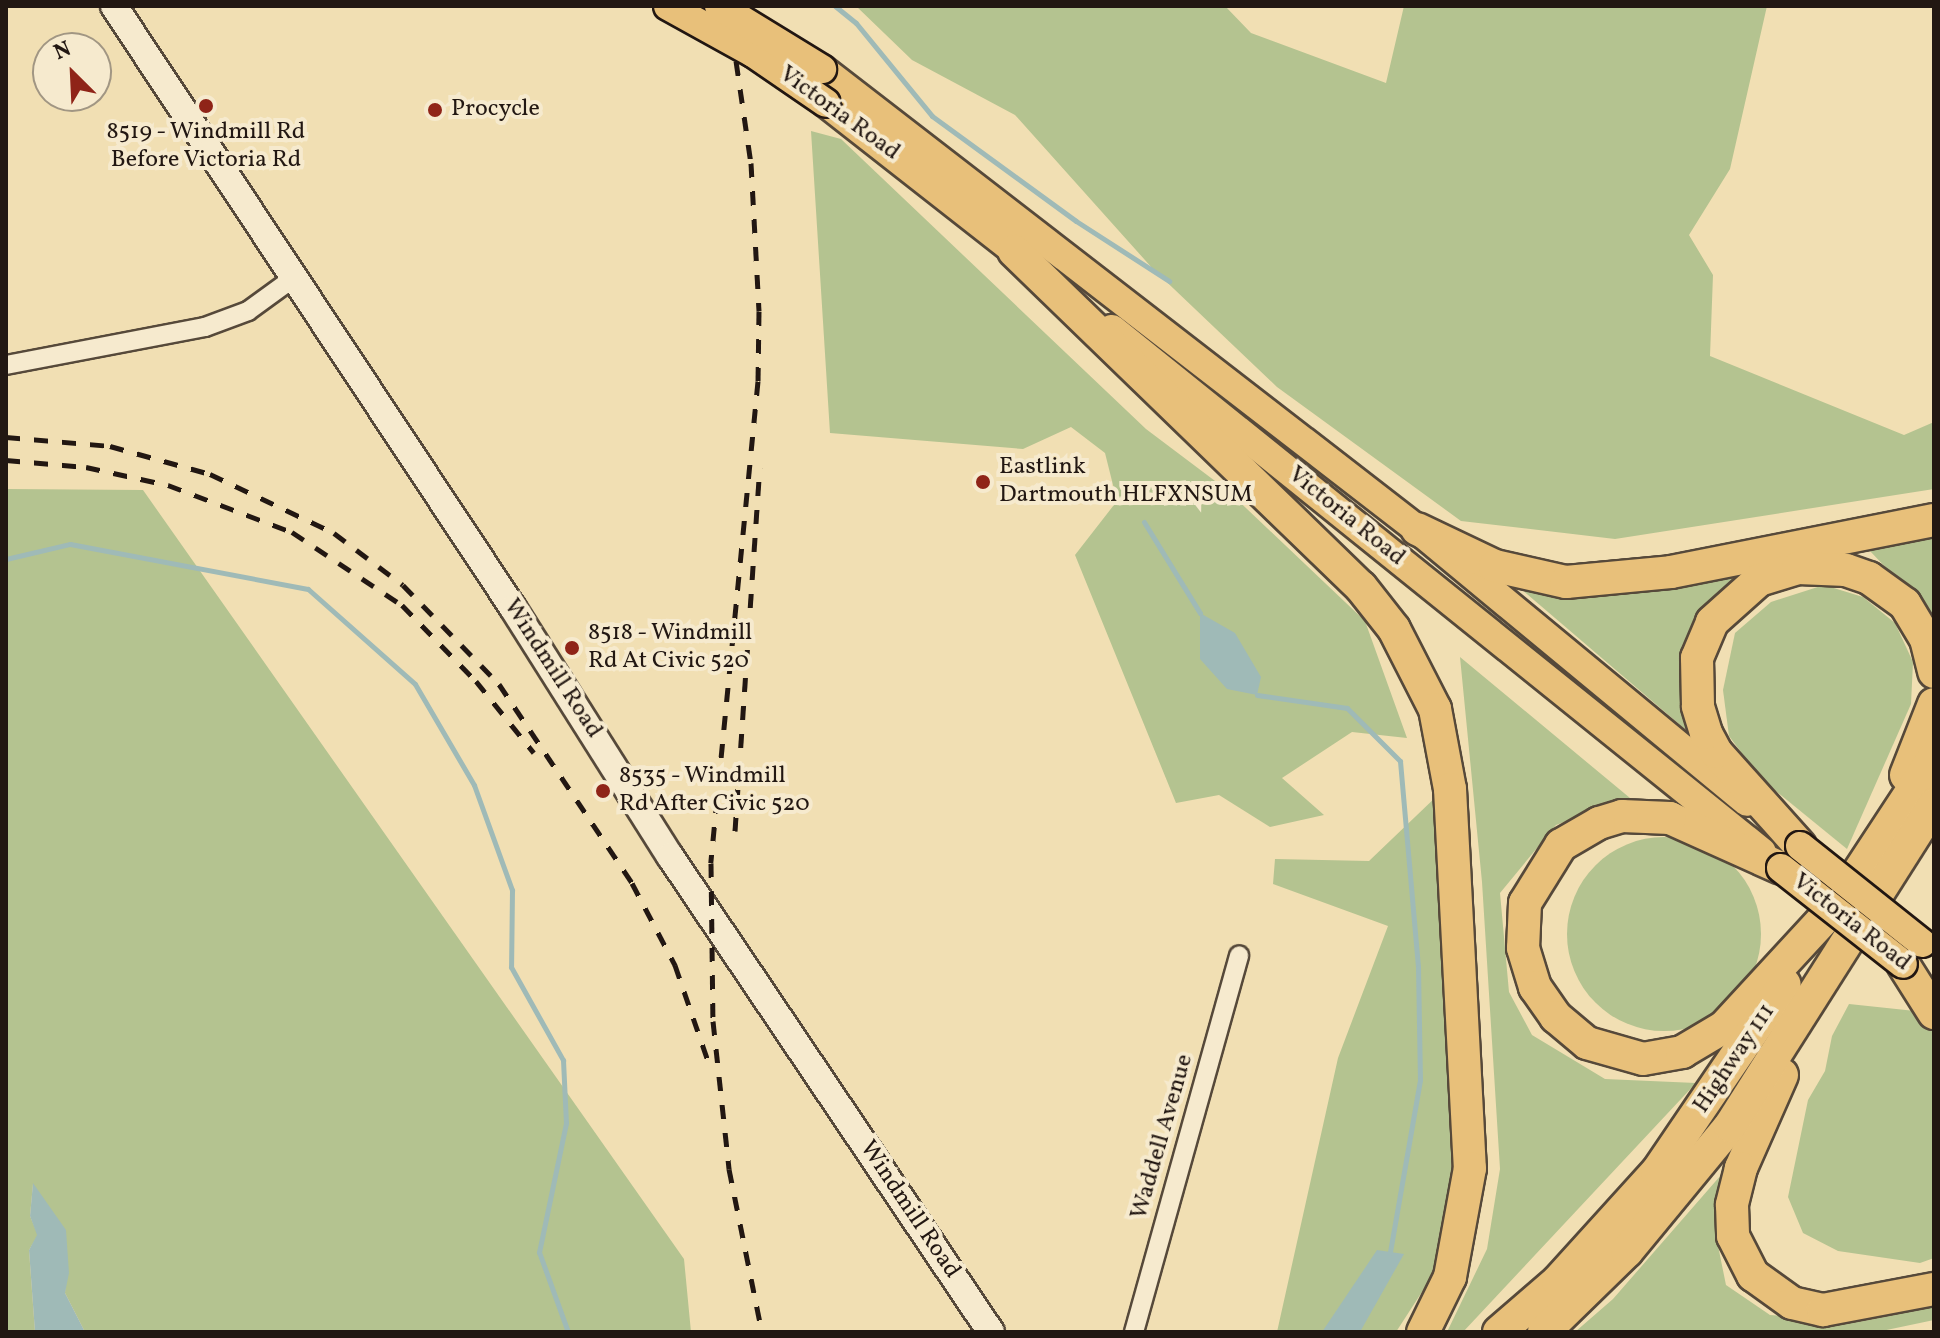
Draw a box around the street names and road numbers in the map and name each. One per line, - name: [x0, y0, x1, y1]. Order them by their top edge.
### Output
- street label: Victoria Road: [773, 61, 905, 167]
- street label: Victoria Road: [1282, 461, 1410, 573]
- street label: Windmill Road: [496, 594, 608, 744]
- street label: Victoria Road: [1786, 868, 1916, 978]
- street label: Highway 111: [1688, 999, 1782, 1119]
- street label: Waddell Avenue: [1126, 1051, 1200, 1223]
- street label: Windmill Road: [852, 1136, 966, 1284]

